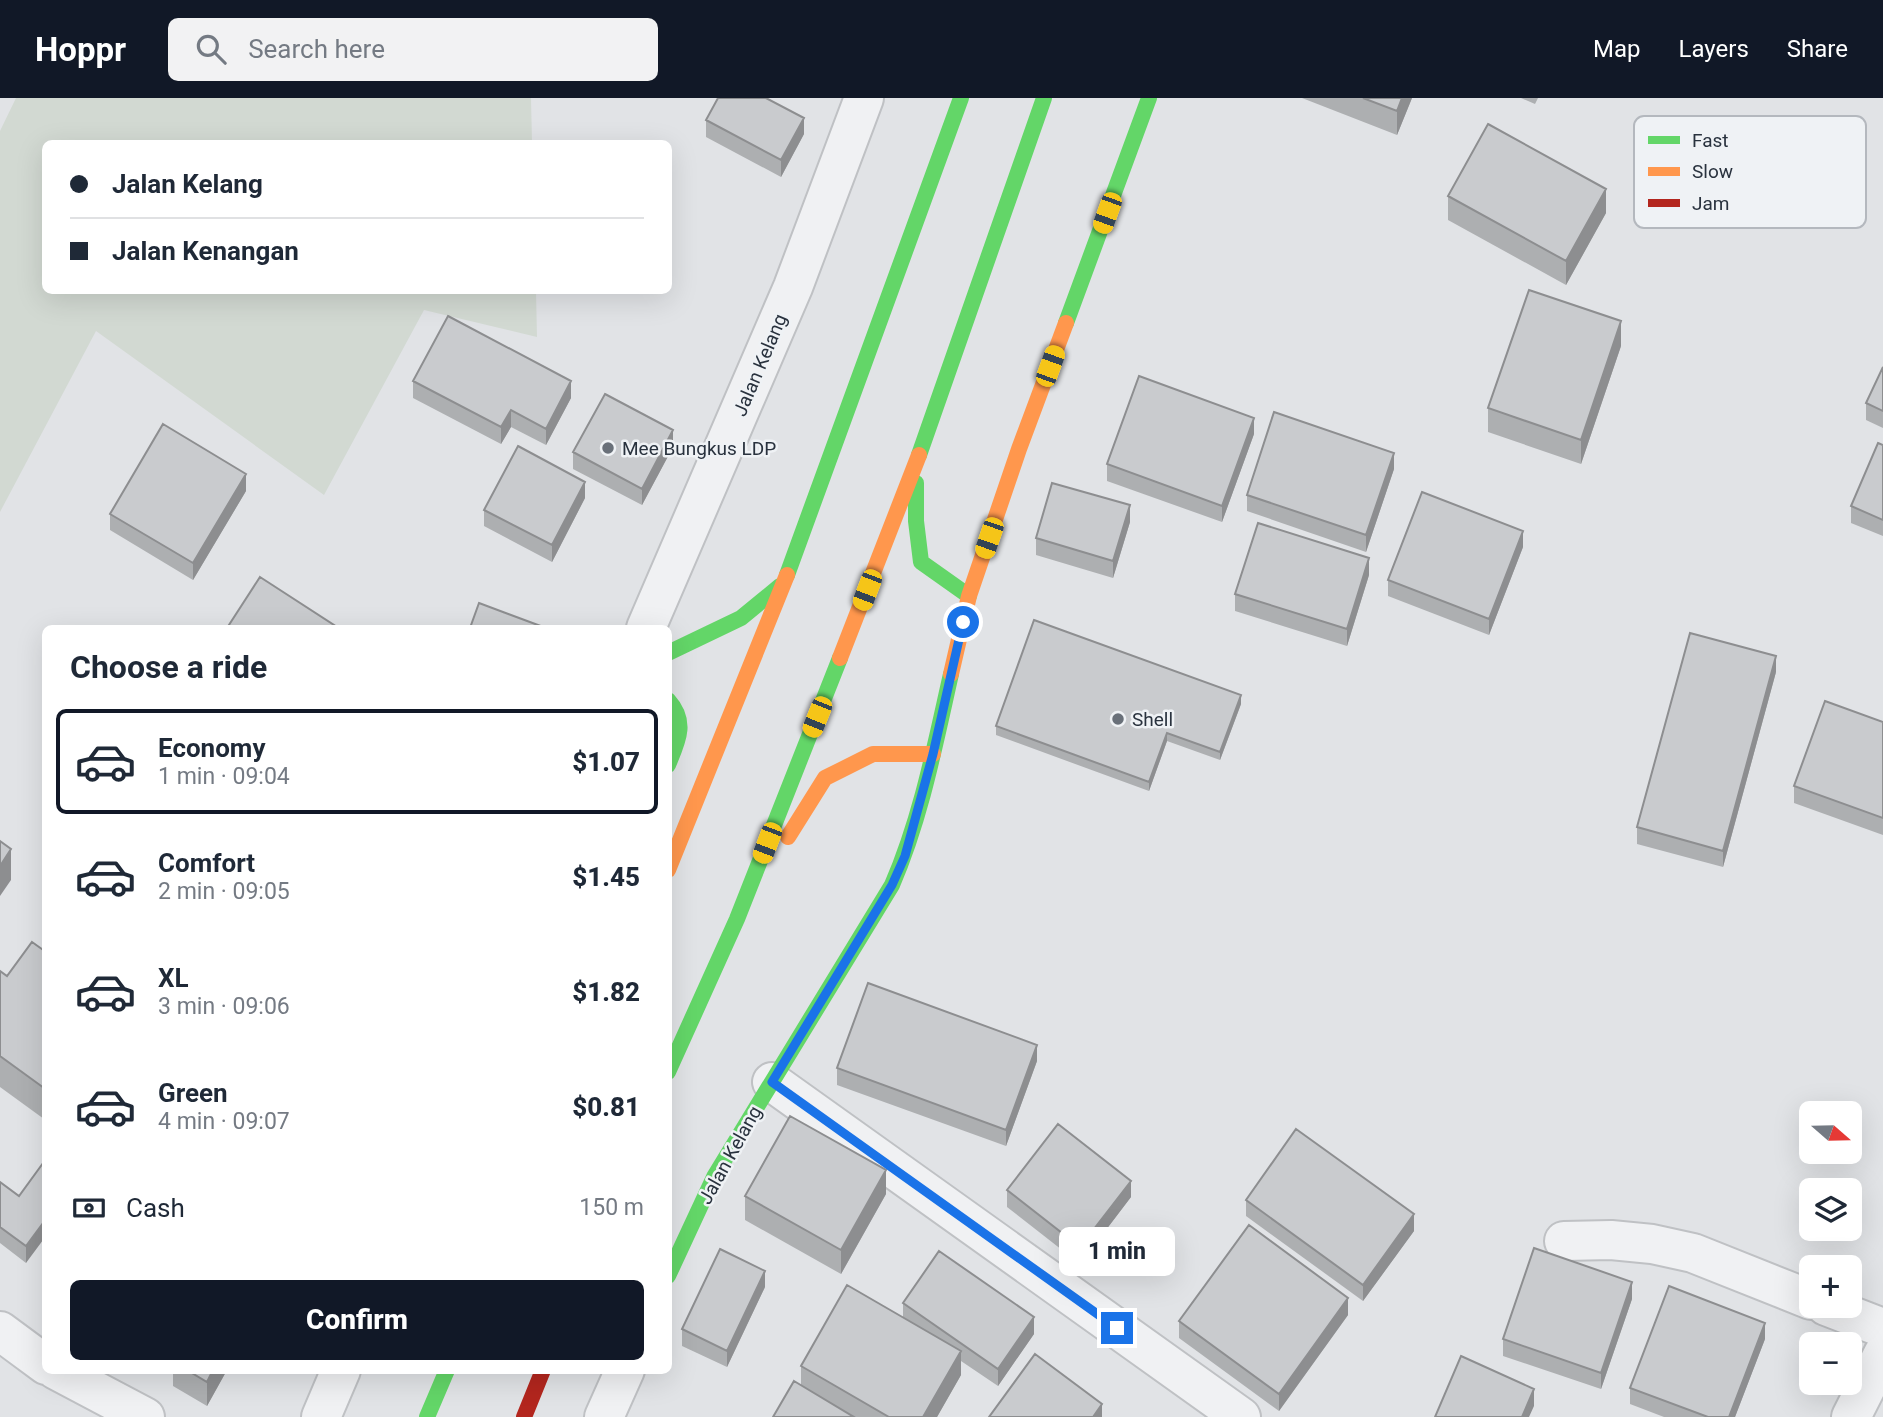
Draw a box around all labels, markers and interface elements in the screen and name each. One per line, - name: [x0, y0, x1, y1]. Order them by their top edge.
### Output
- search box: [168, 18, 658, 81]
- text: Hoppr: [35, 30, 126, 69]
- icon: search: [192, 30, 230, 68]
- text: Search here: [248, 34, 385, 64]
- text: Map: [1593, 35, 1641, 63]
- text: Layers: [1679, 35, 1749, 63]
- text: Share: [1787, 35, 1848, 63]
- legend: [1634, 116, 1866, 228]
- text: Fast: [1692, 129, 1729, 152]
- text: Slow: [1692, 160, 1733, 183]
- text: Jalan Kelang: [112, 169, 263, 199]
- car: [1090, 190, 1125, 236]
- text: Jam: [1692, 192, 1729, 215]
- text: Jalan Kenangan: [112, 236, 299, 266]
- street label: Jalan Kelang: [728, 310, 792, 420]
- car: [1033, 343, 1068, 389]
- place label: Mee Bungkus LDP: [622, 437, 776, 460]
- marker: Mee Bungkus LDP: [600, 440, 616, 456]
- car: [973, 515, 1006, 561]
- car: [850, 567, 885, 613]
- route start: [947, 606, 979, 638]
- text: Choose a ride: [70, 648, 267, 686]
- car: [800, 694, 835, 740]
- place label: Shell: [1132, 708, 1173, 731]
- marker: Shell: [1110, 711, 1126, 727]
- icon: car: [74, 730, 137, 793]
- text: Economy: [158, 733, 265, 763]
- text: $1.07: [572, 747, 640, 777]
- text: 1 min · 09:04: [158, 763, 290, 790]
- car: [750, 820, 785, 866]
- icon: car: [74, 845, 137, 908]
- text: Comfort: [158, 848, 255, 878]
- text: $1.45: [572, 862, 640, 892]
- text: 2 min · 09:05: [158, 878, 290, 905]
- icon: car: [74, 960, 137, 1023]
- text: XL: [158, 963, 189, 993]
- text: $1.82: [572, 977, 640, 1007]
- text: 3 min · 09:06: [158, 993, 290, 1020]
- icon: car: [74, 1075, 137, 1138]
- text: Green: [158, 1078, 228, 1108]
- text: $0.81: [572, 1092, 640, 1122]
- north arrow: [1799, 1101, 1862, 1164]
- map controls: [1799, 1101, 1862, 1395]
- street label: Jalan Kelang: [694, 1102, 766, 1208]
- text: 4 min · 09:07: [158, 1108, 290, 1135]
- button: layers: [1799, 1178, 1862, 1241]
- icon: cash: [70, 1189, 108, 1227]
- text: Cash: [126, 1193, 185, 1223]
- text: 150 m: [579, 1194, 644, 1221]
- callout: 1 min: [1059, 1226, 1175, 1276]
- text: 1 min: [1088, 1238, 1146, 1265]
- button: +: [1799, 1255, 1862, 1318]
- button: Confirm: [70, 1280, 644, 1360]
- route end: [1101, 1312, 1133, 1344]
- button: −: [1799, 1332, 1862, 1395]

